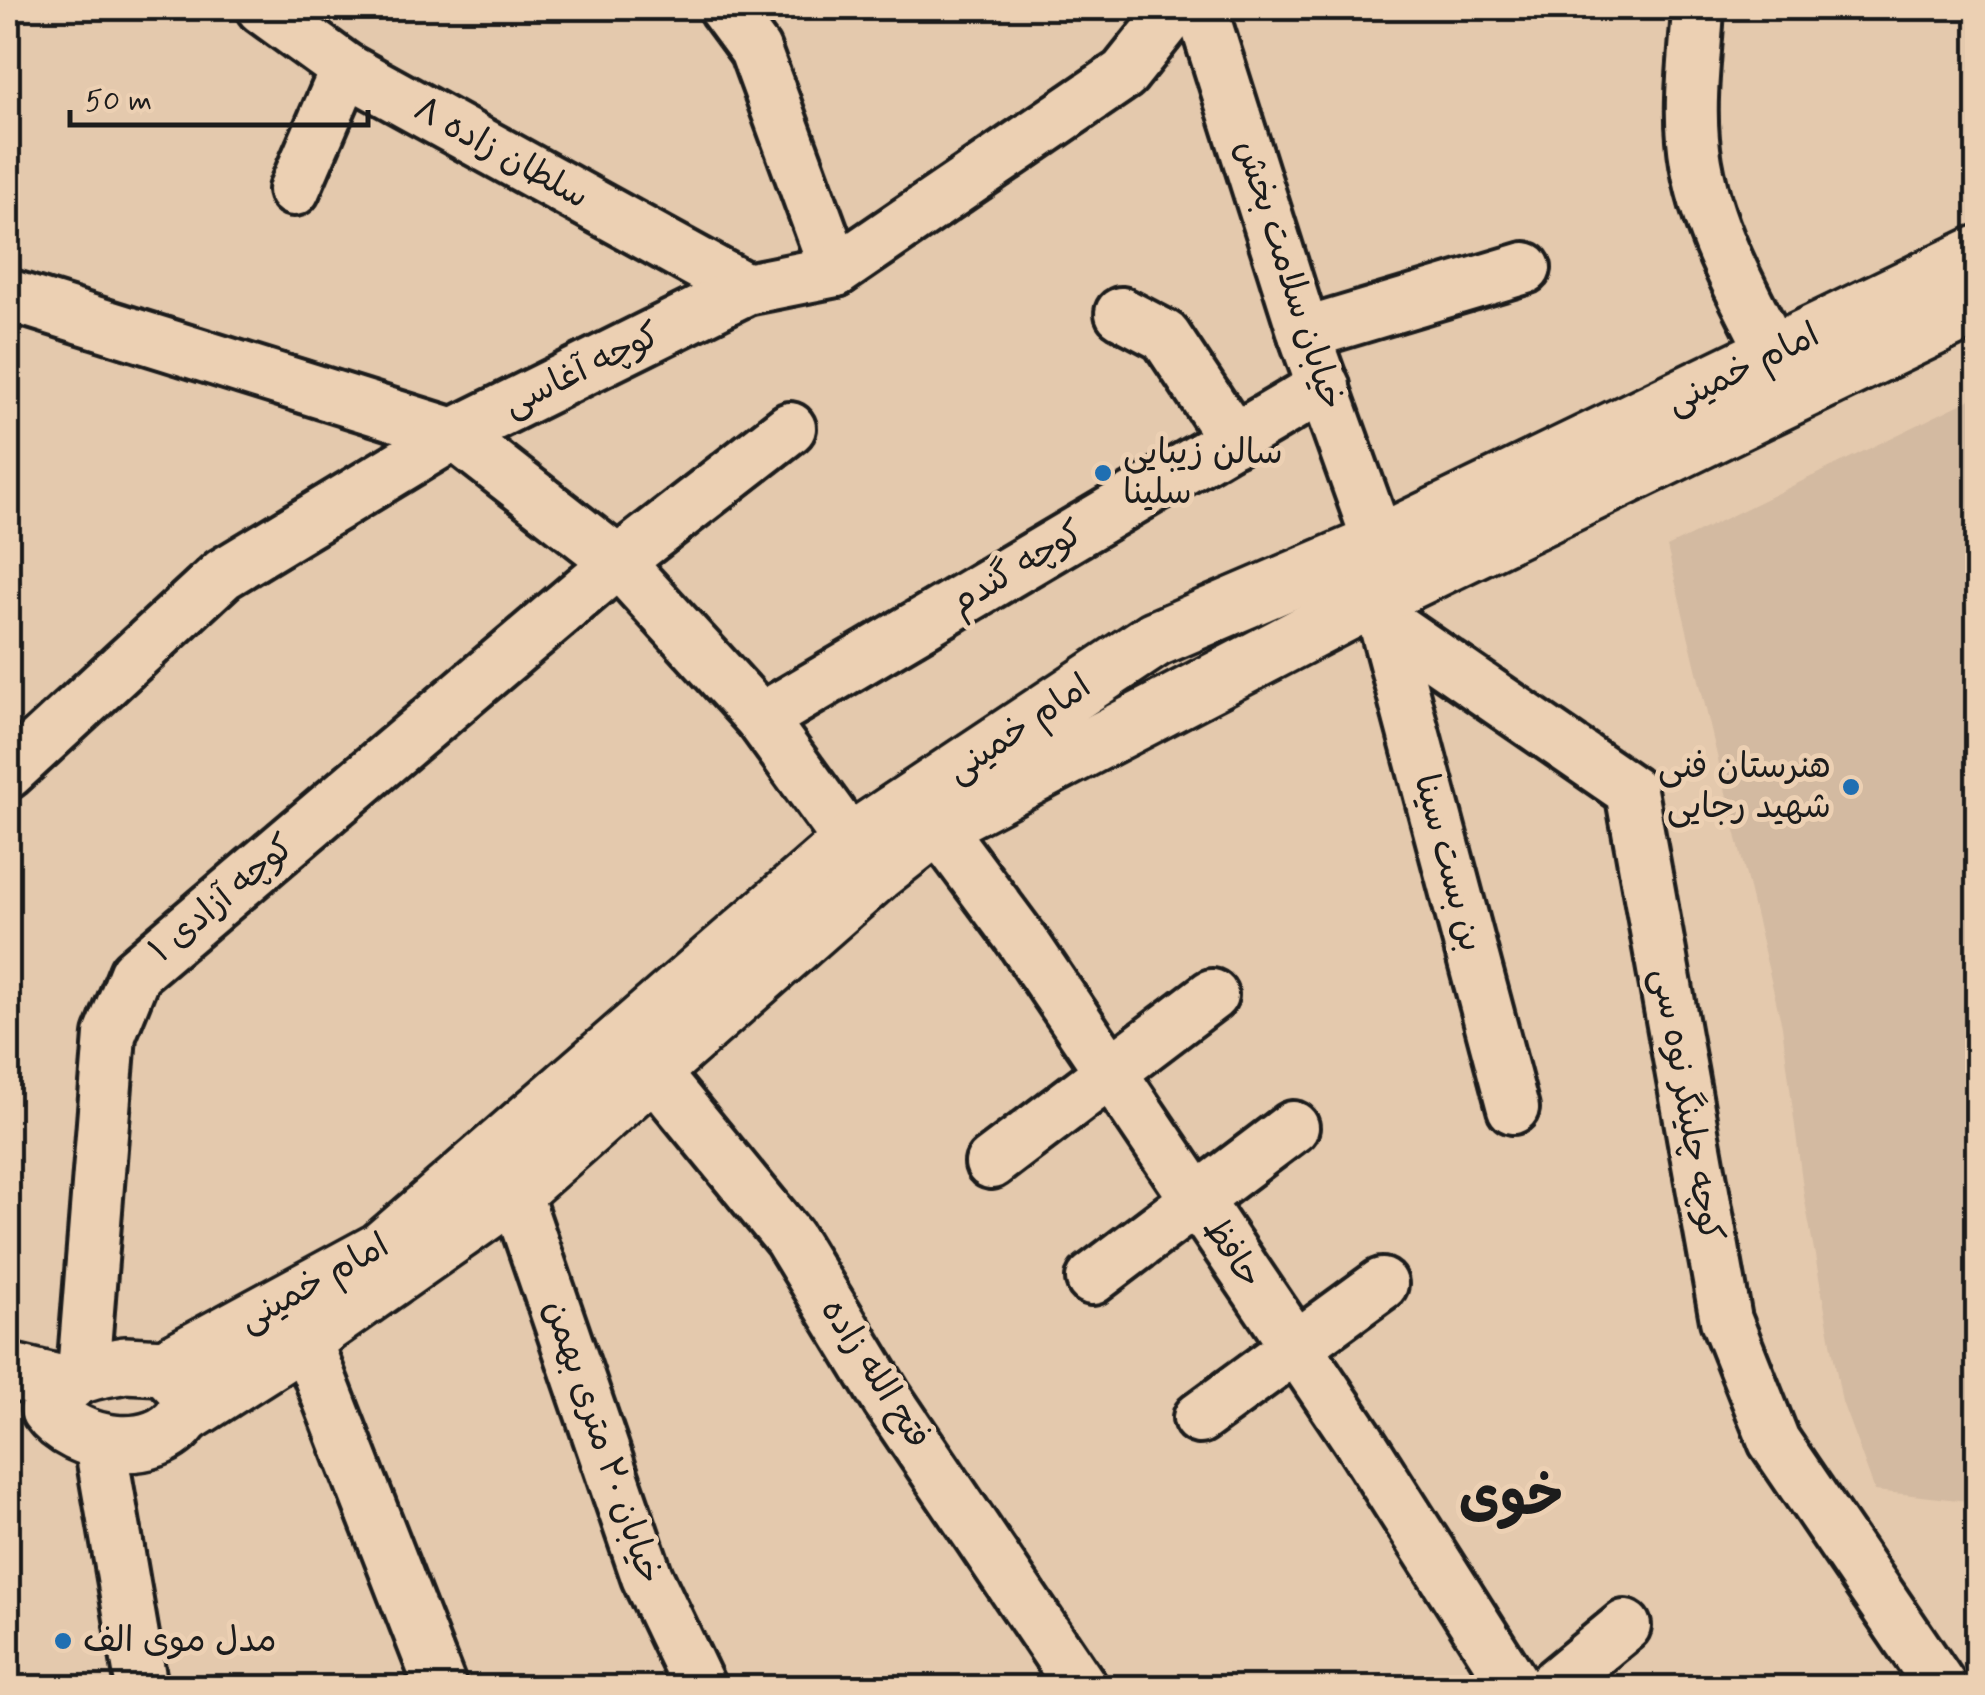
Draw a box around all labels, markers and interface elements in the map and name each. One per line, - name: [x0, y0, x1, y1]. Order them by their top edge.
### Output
- scale bar: [70, 65, 368, 127]
- text: 50 m: [85, 82, 152, 121]
- street label: سلطان زاده ۸: [405, 86, 597, 220]
- street label: خیابان سلامت بخش: [1224, 134, 1354, 416]
- street label: کوچه آغاسی: [496, 312, 668, 428]
- street label: امام خمینی: [1659, 312, 1828, 428]
- place label: سالن زیبایی سلینا: [1123, 430, 1283, 516]
- marker: سالن زیبایی سلینا: [1092, 462, 1114, 484]
- street label: کوچه گندم: [942, 510, 1093, 628]
- street label: امام خمینی: [938, 664, 1101, 796]
- place label: هنرستان فنی شهید رجایی: [1658, 744, 1831, 830]
- street label: بن بست سینا: [1402, 769, 1494, 957]
- marker: هنرستان فنی شهید رجایی: [1840, 776, 1862, 798]
- street label: کوچه آزادی ۱: [139, 824, 305, 974]
- street label: کوچه چلینگر نوه سی: [1640, 965, 1734, 1245]
- street label: حافظ: [1191, 1208, 1273, 1298]
- street label: امام خمینی: [231, 1223, 398, 1345]
- street label: فتح الله زاده: [809, 1290, 941, 1458]
- street label: خیابان ۲۰ متری بهمن: [532, 1294, 672, 1590]
- district label: خوی: [1459, 1463, 1563, 1535]
- place label: مدل موی الف: [83, 1618, 277, 1664]
- marker: مدل موی الف: [52, 1630, 74, 1652]

